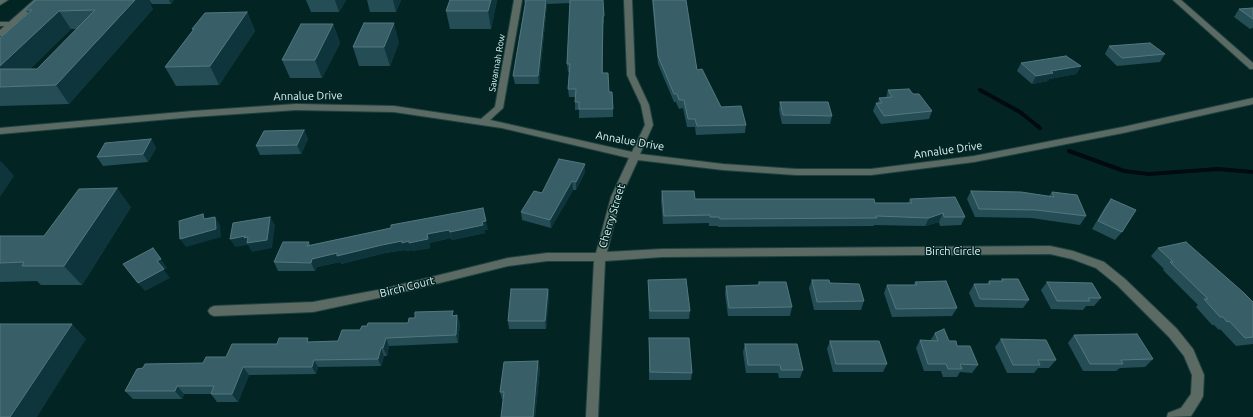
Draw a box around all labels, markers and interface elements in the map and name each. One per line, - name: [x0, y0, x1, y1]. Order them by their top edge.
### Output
- street label: Savannah Row: [487, 33, 507, 93]
- street label: Annalue Drive: [273, 89, 343, 103]
- street label: Annalue Drive: [595, 128, 665, 154]
- street label: Annalue Drive: [913, 139, 983, 161]
- street label: Cherry Street: [596, 182, 628, 250]
- street label: Birch Circle: [925, 244, 981, 258]
- street label: Birch Court: [378, 274, 436, 300]

